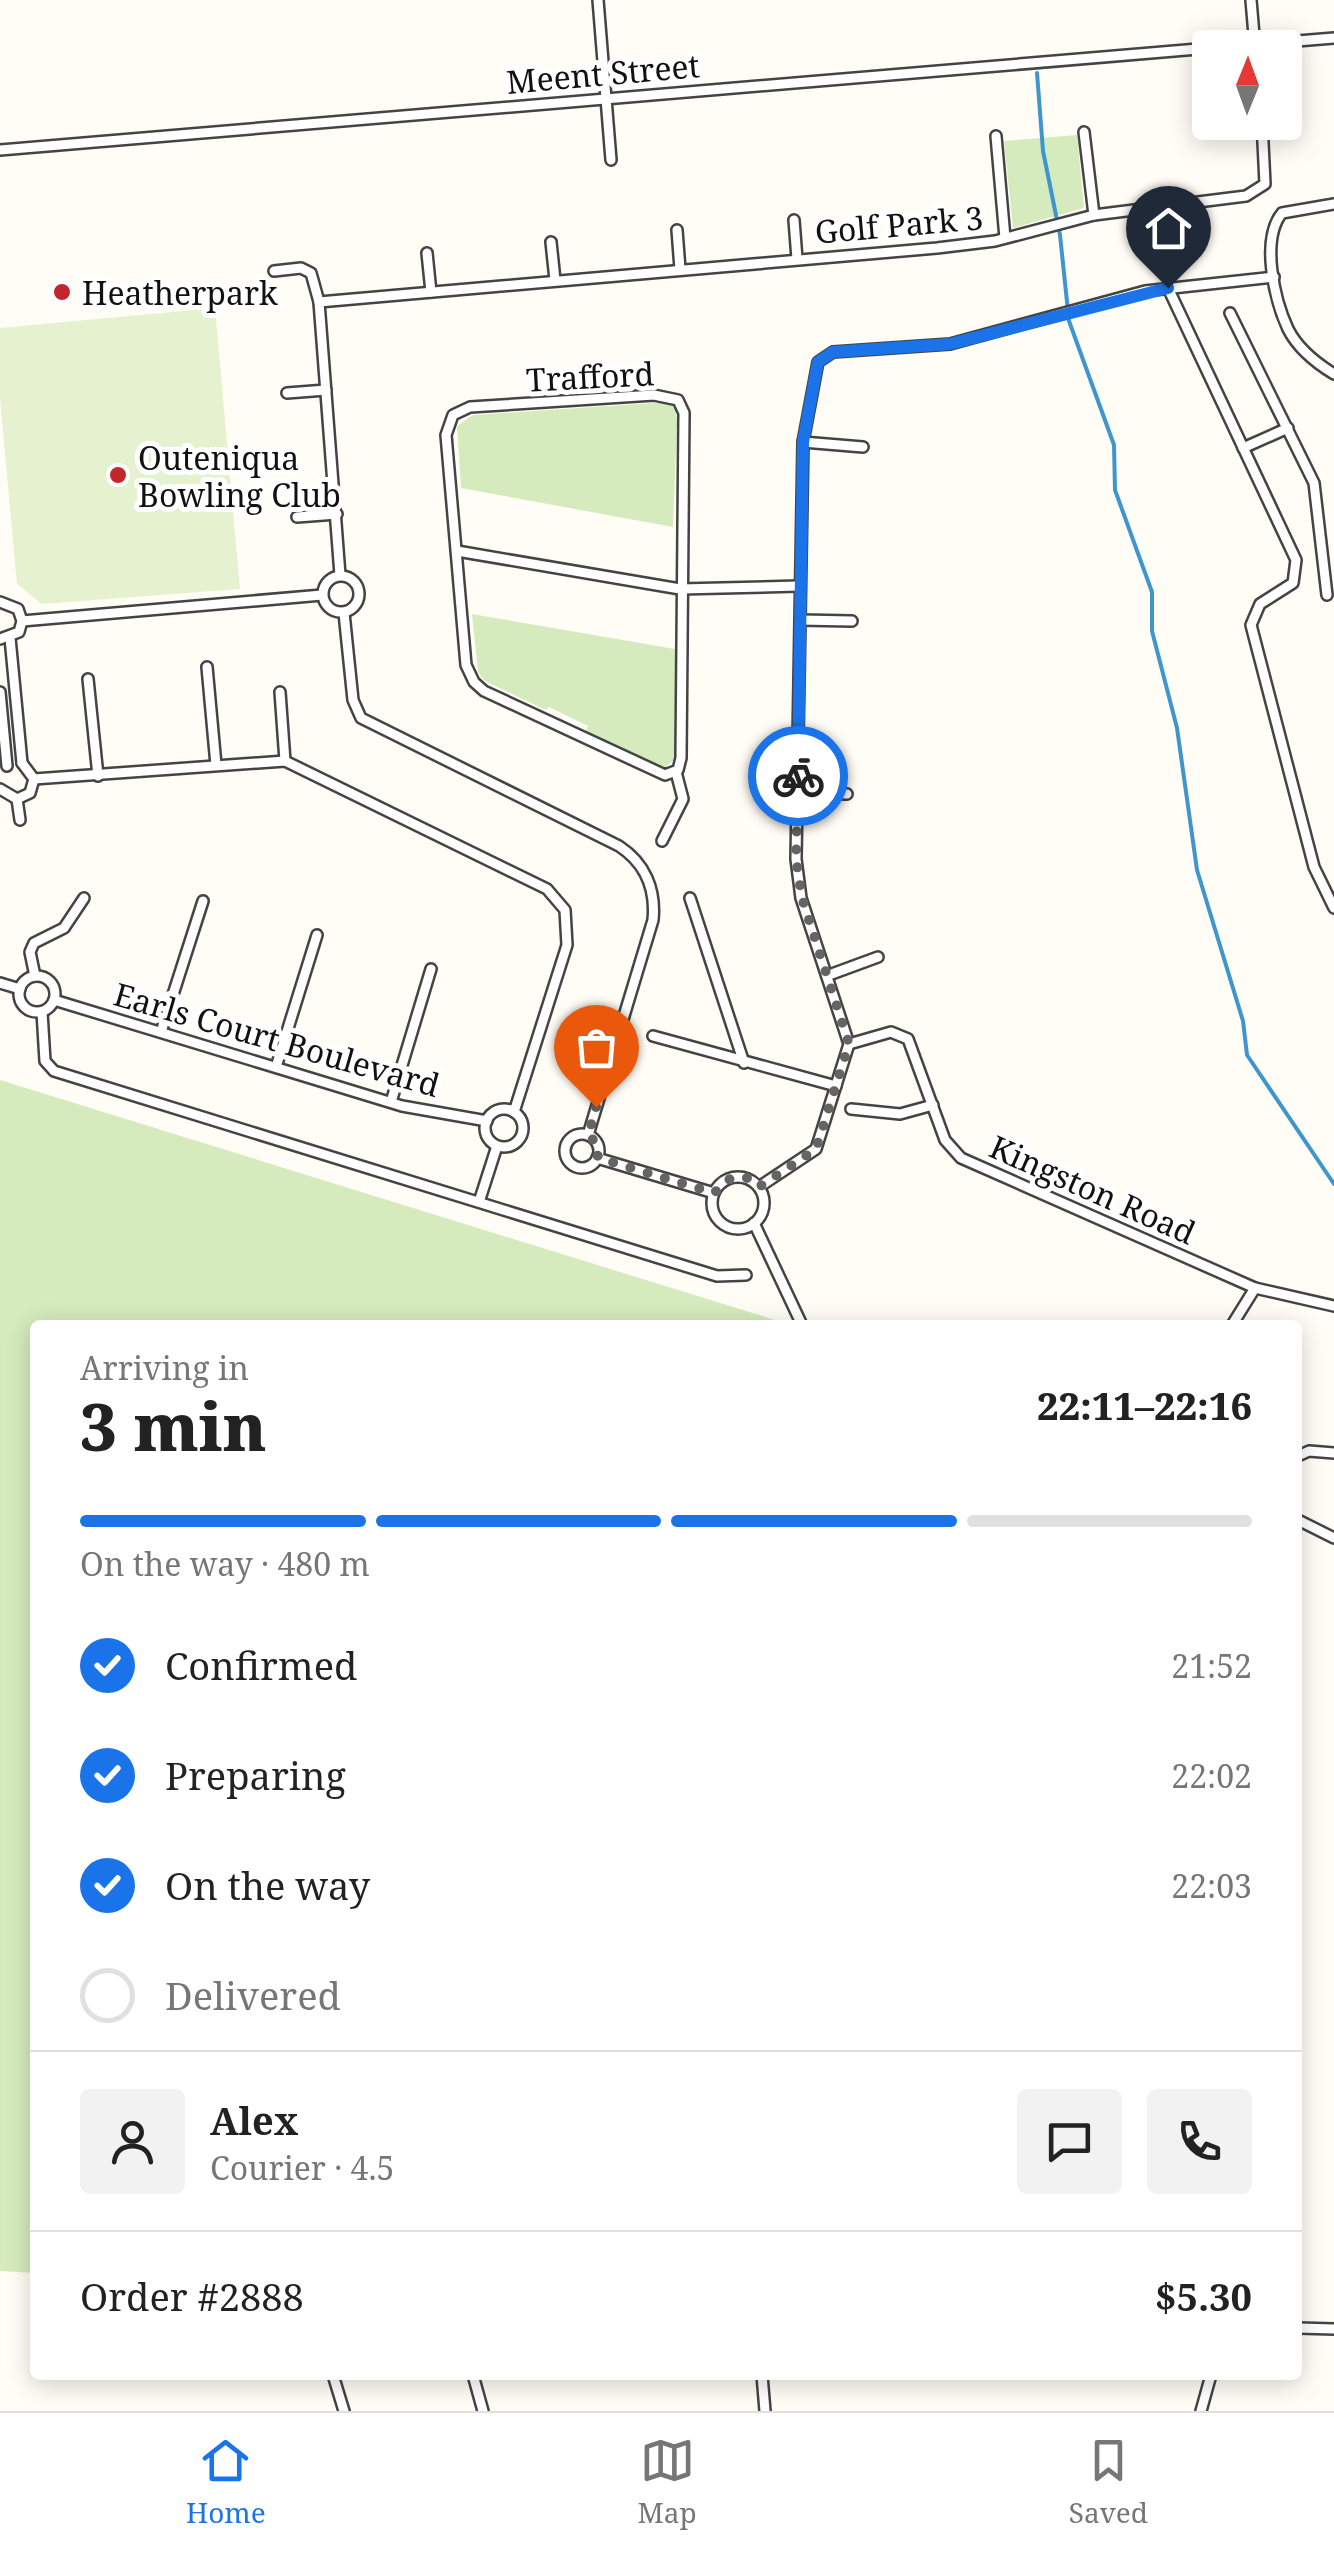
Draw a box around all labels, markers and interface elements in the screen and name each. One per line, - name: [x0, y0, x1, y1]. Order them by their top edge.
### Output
- north arrow: [1192, 30, 1302, 140]
- map controls: [1192, 30, 1302, 140]
- street label: Meent Street: [505, 43, 701, 103]
- pin: [1126, 186, 1211, 289]
- street label: Golf Park 3: [813, 195, 985, 253]
- icon: home: [1141, 201, 1196, 256]
- place label: Heatherpark: [82, 271, 278, 314]
- marker: Heatherpark: [51, 281, 73, 303]
- street label: Trafford: [525, 351, 655, 401]
- place label: Outeniqua Bowling Club: [138, 436, 341, 516]
- marker: Outeniqua Bowling Club: [107, 464, 129, 486]
- courier: [748, 726, 848, 826]
- icon: bike: [771, 749, 826, 804]
- street label: Earls Court Boulevard: [109, 972, 445, 1106]
- pin: [554, 1005, 639, 1108]
- icon: bag: [569, 1020, 624, 1075]
- street label: Kingston Road: [983, 1124, 1203, 1254]
- text: Arriving in: [80, 1346, 249, 1389]
- text: 22:11–22:16: [1037, 1379, 1252, 1431]
- text: 3 min: [80, 1382, 267, 1470]
- text: On the way · 480 m: [80, 1542, 370, 1585]
- icon: check: [80, 1638, 135, 1693]
- text: Confirmed: [165, 1639, 357, 1691]
- text: 21:52: [1171, 1644, 1252, 1687]
- icon: check: [80, 1748, 135, 1803]
- text: Preparing: [165, 1749, 346, 1801]
- text: 22:02: [1171, 1754, 1252, 1797]
- icon: check: [80, 1858, 135, 1913]
- text: On the way: [165, 1859, 370, 1911]
- text: 22:03: [1171, 1864, 1252, 1907]
- text: Delivered: [165, 1969, 341, 2021]
- button: person: [80, 2089, 185, 2194]
- button: chat: [1017, 2089, 1122, 2194]
- button: phone: [1147, 2089, 1252, 2194]
- text: Alex: [210, 2094, 298, 2146]
- text: Courier · 4.5: [210, 2146, 394, 2189]
- text: Order #2888: [80, 2270, 304, 2322]
- text: $5.30: [1155, 2270, 1252, 2322]
- tab: Home: [186, 2433, 266, 2531]
- tab: Map: [638, 2433, 697, 2531]
- tab: Saved: [1069, 2433, 1148, 2531]

